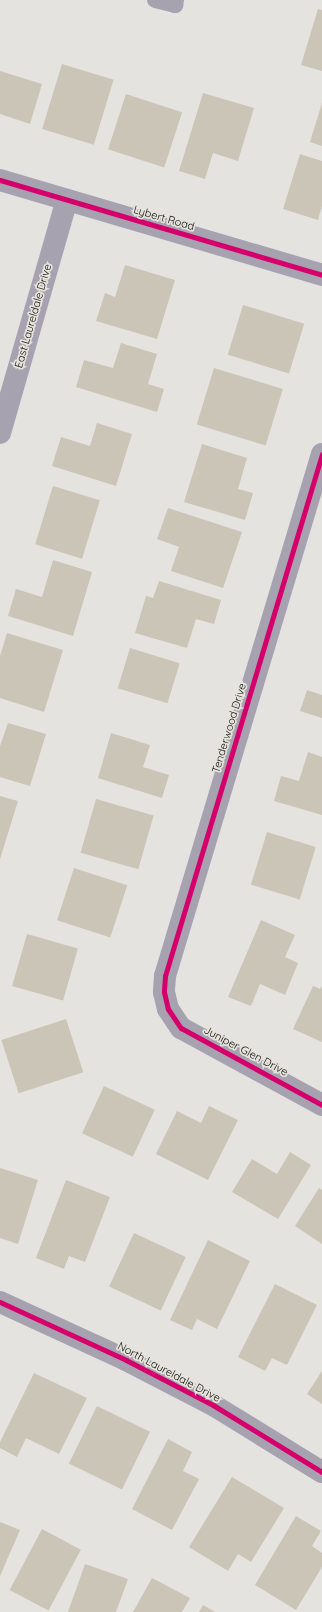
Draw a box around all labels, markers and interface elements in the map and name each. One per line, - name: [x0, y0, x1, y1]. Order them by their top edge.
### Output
- street label: Lybert Road: [132, 203, 196, 233]
- street label: East Laureldale Drive: [12, 262, 54, 370]
- street label: Tenderwood Drive: [209, 681, 249, 775]
- street label: Juniper Glen Drive: [202, 1023, 290, 1079]
- street label: North Laureldale Drive: [115, 1339, 223, 1405]

